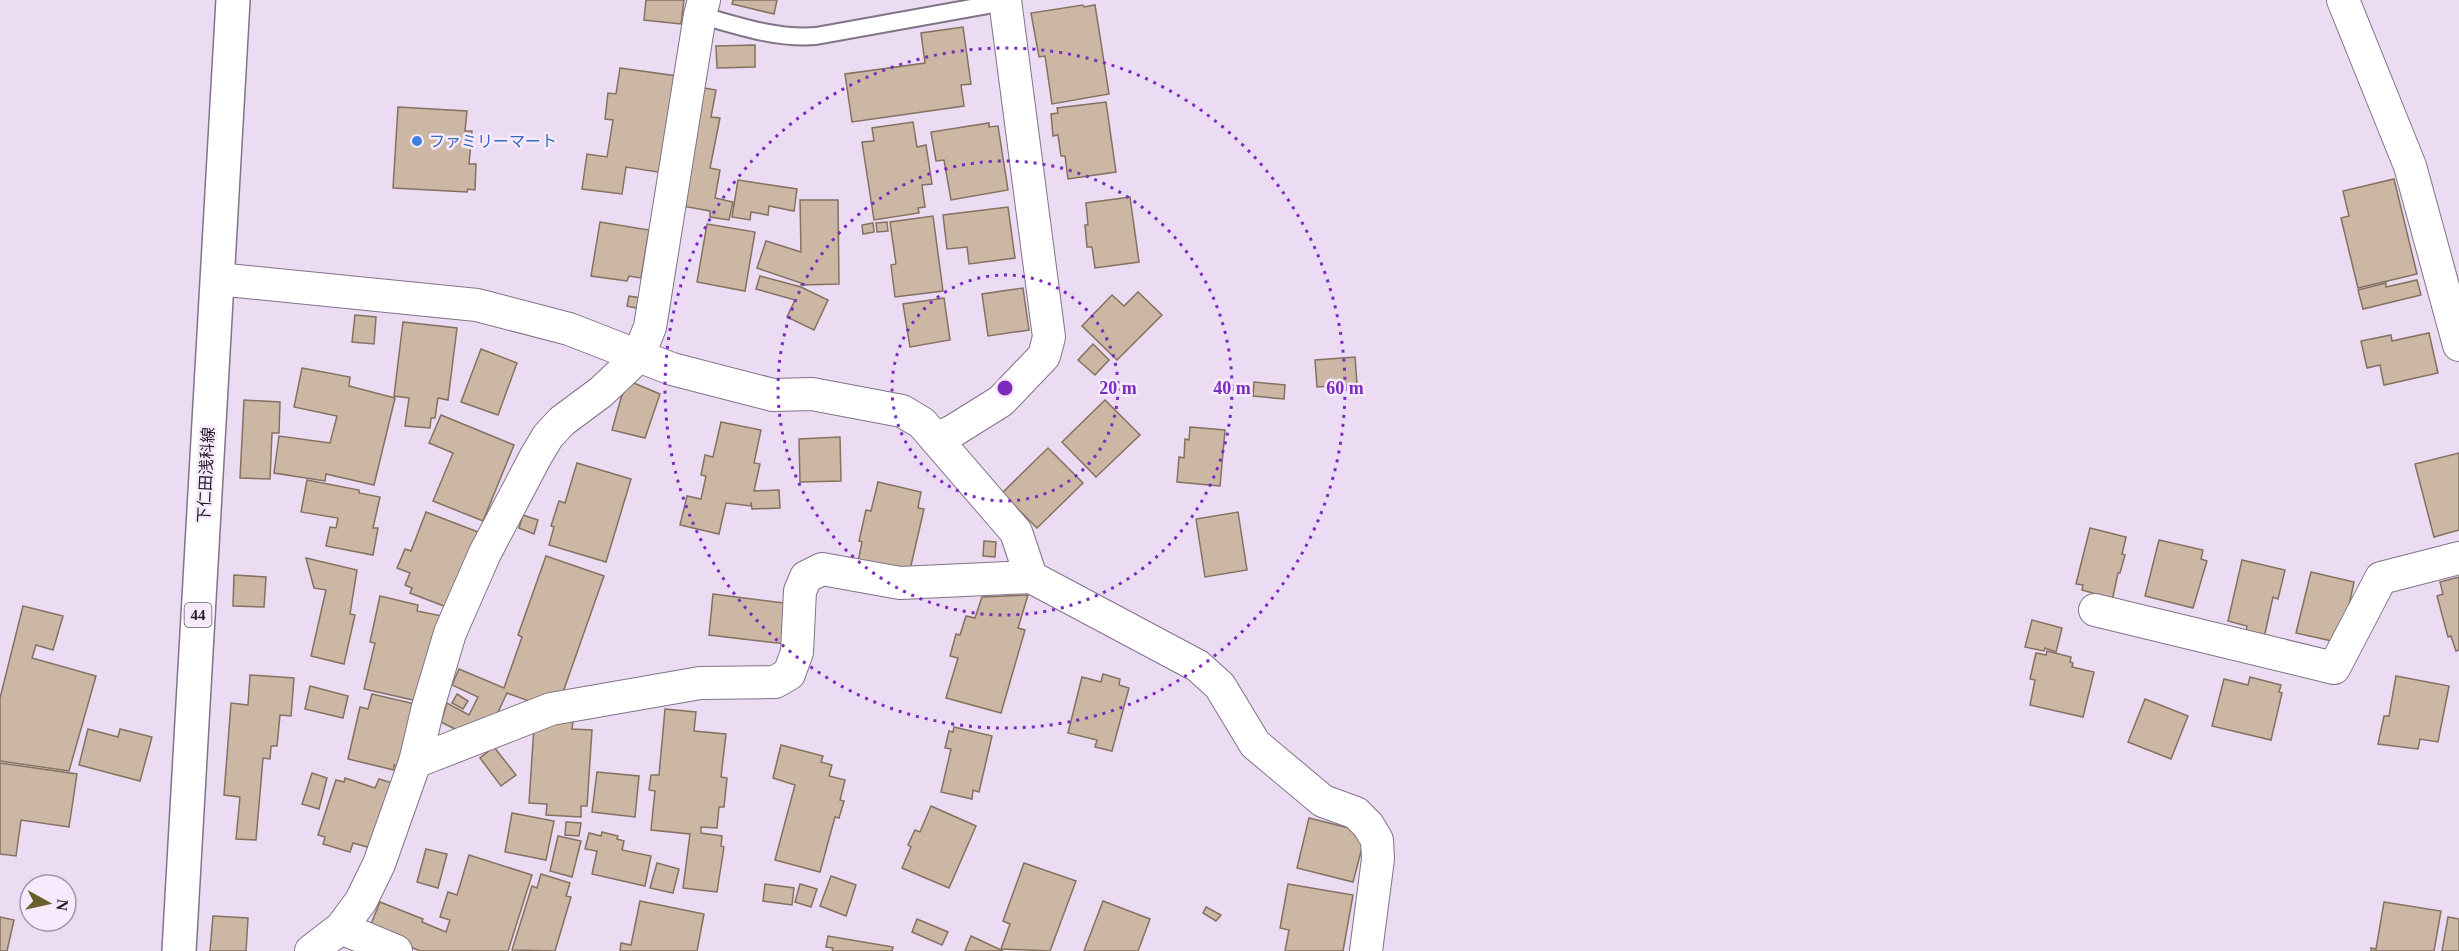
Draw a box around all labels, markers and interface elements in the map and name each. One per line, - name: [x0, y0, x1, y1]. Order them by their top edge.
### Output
- place label: ファミリーマート: [429, 133, 557, 150]
- marker: ファミリーマート: [410, 134, 424, 148]
- centre of rings: [995, 378, 1015, 398]
- text: 20 m: [1099, 378, 1137, 398]
- text: 40 m: [1213, 378, 1251, 398]
- text: 60 m: [1326, 378, 1364, 398]
- street label: 下仁田浅科線: [195, 427, 217, 523]
- road number: 44: [184, 603, 212, 627]
- north arrow: [18, 873, 78, 933]
- text: N: [53, 898, 72, 912]

